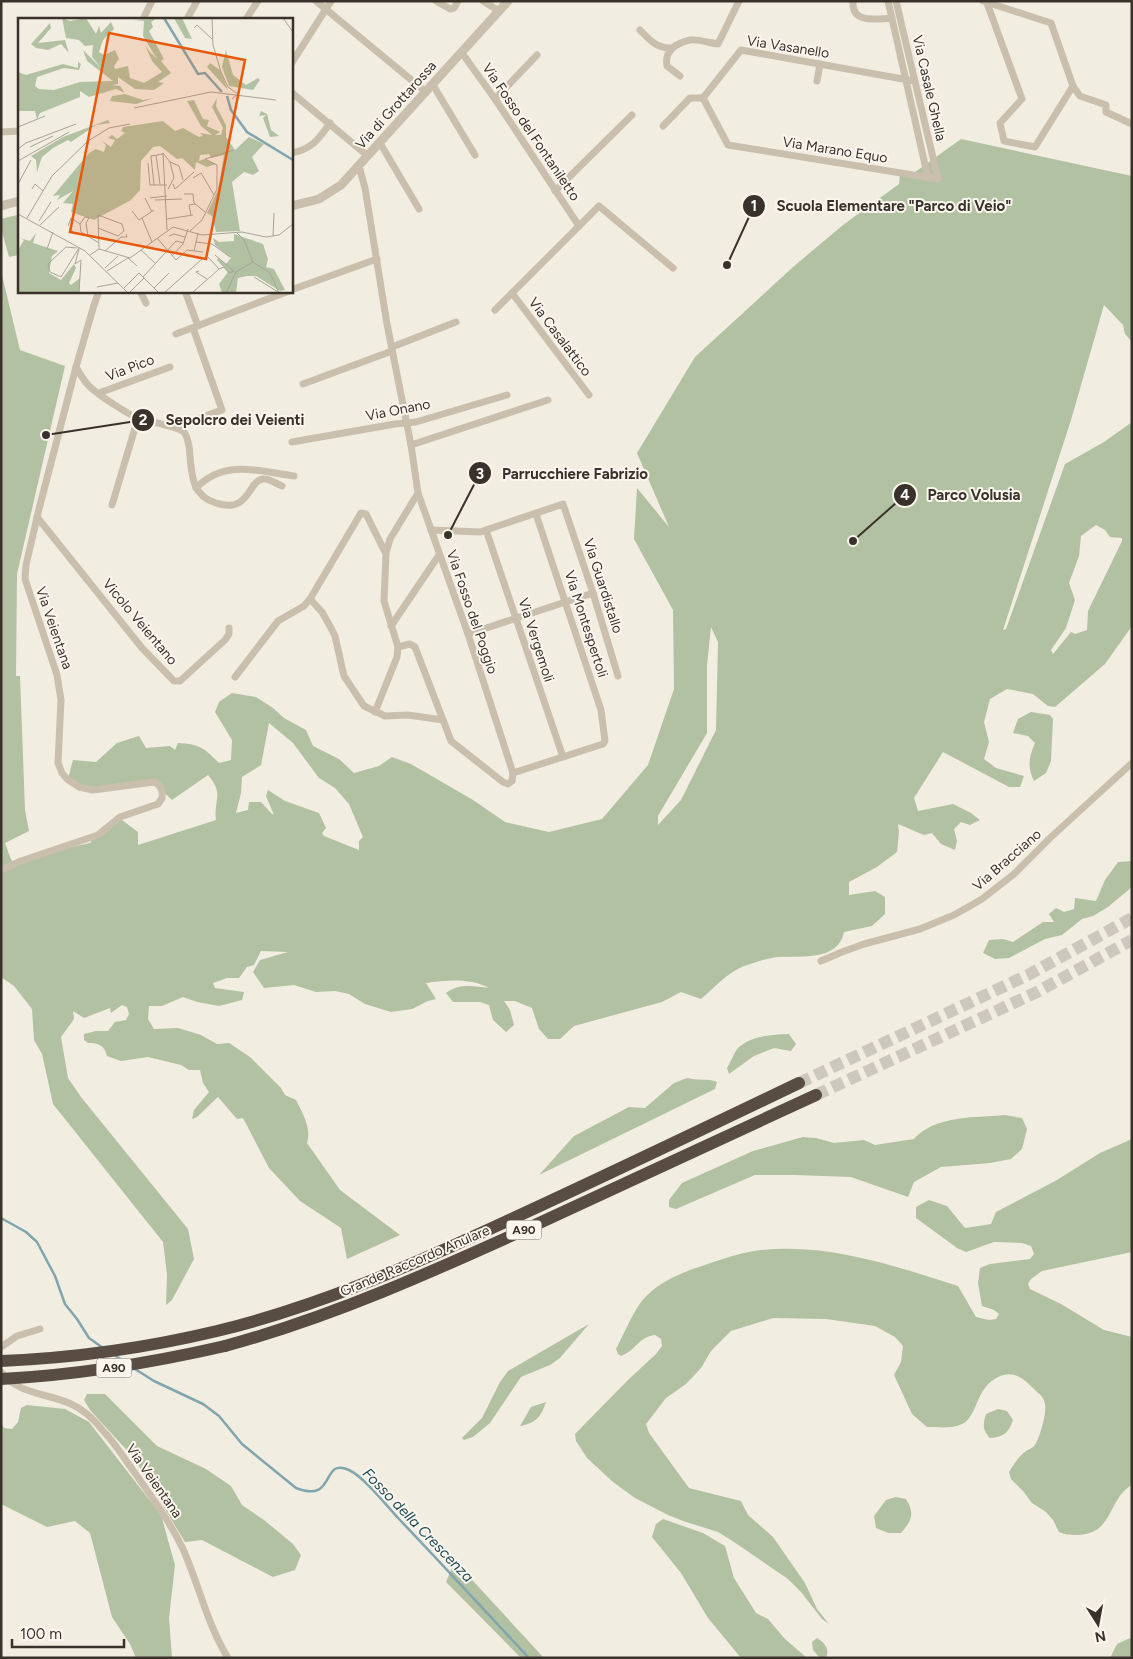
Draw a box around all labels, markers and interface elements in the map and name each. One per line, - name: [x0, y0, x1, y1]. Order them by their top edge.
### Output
- inset map: [18, 18, 292, 292]
- street label: Via Vasanello: [746, 32, 830, 62]
- street label: Via Casale Ghella: [909, 33, 949, 143]
- street label: Via di Grottarossa: [352, 57, 440, 153]
- street label: Via Fosso del Fontaniletto: [479, 60, 583, 204]
- street label: Via Marano Equo: [781, 133, 889, 167]
- callout: Scuola Elementare "Parco di Veio": [741, 191, 1021, 221]
- text: 1: [751, 197, 757, 215]
- text: Scuola Elementare "Parco di Veio": [776, 197, 1012, 215]
- street label: Via Casalattico: [525, 294, 595, 380]
- street label: Via Pico: [103, 351, 157, 385]
- street label: Via Onano: [364, 395, 432, 425]
- callout: Sepolcro dei Veienti: [130, 405, 314, 435]
- text: 2: [139, 411, 148, 429]
- text: Sepolcro dei Veienti: [166, 411, 305, 429]
- callout: Parrucchiere Fabrizio: [467, 458, 658, 488]
- text: 3: [476, 465, 484, 483]
- text: Parrucchiere Fabrizio: [502, 465, 648, 483]
- callout: Parco Volusia: [892, 480, 1031, 510]
- text: 4: [900, 486, 910, 504]
- text: Parco Volusia: [927, 486, 1021, 504]
- street label: Via Guardistallo: [580, 537, 626, 635]
- street label: Via Fosso del Poggio: [443, 548, 501, 676]
- street label: Via Montespertoli: [561, 569, 611, 679]
- street label: Vicolo Veientano: [99, 576, 181, 668]
- street label: Via Veientana: [32, 584, 76, 672]
- street label: Via Vergemoli: [514, 596, 558, 684]
- street label: Via Bracciano: [969, 826, 1045, 894]
- road number: A90: [506, 1220, 542, 1240]
- street label: Grande Raccordo Anulare: [338, 1222, 493, 1300]
- road number: A90: [96, 1359, 132, 1378]
- street label: Via Veientana: [122, 1441, 186, 1521]
- water label: Fosso della Crescenza: [359, 1464, 477, 1586]
- north arrow: [1073, 1599, 1123, 1649]
- scale bar: [12, 1616, 125, 1648]
- text: 100 m: [20, 1625, 62, 1643]
- text: N: [1093, 1627, 1107, 1646]

